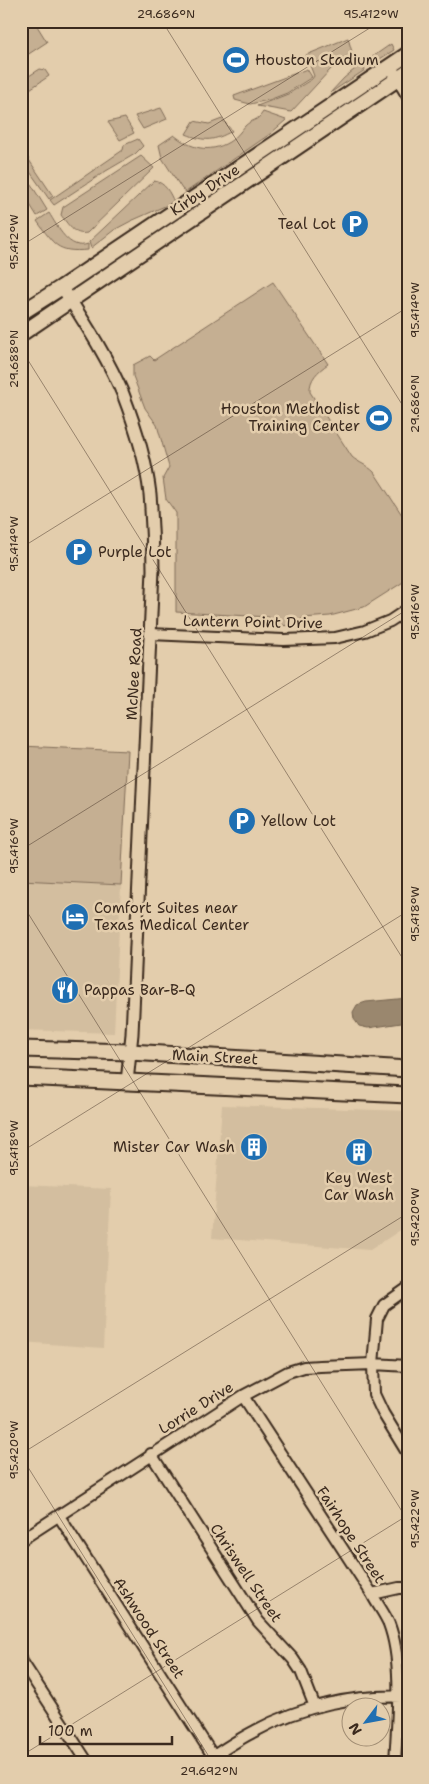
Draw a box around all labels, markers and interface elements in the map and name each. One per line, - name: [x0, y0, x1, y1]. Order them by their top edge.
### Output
- text: 29.686°N: [137, 6, 195, 22]
- text: 95.412°W: [343, 6, 399, 22]
- sports icon: Houston Stadium: [221, 45, 251, 75]
- place label: Houston Stadium: [255, 50, 379, 70]
- street label: Kirby Drive: [166, 159, 244, 221]
- parking icon: Teal Lot: [340, 209, 370, 239]
- text: 95.412°W: [6, 214, 22, 270]
- place label: Teal Lot: [278, 214, 336, 234]
- text: 95.414°W: [407, 282, 423, 338]
- text: 29.688°N: [6, 330, 22, 388]
- text: 29.686°N: [407, 375, 423, 433]
- place label: Houston Methodist Training Center: [221, 399, 360, 436]
- sports icon: Houston Methodist Training Center: [364, 403, 394, 433]
- text: 95.414°W: [6, 516, 22, 572]
- parking icon: Purple Lot: [64, 537, 94, 567]
- place label: Purple Lot: [98, 542, 172, 562]
- text: 95.416°W: [407, 584, 423, 640]
- street label: Lantern Point Drive: [183, 611, 323, 633]
- street label: McNee Road: [122, 627, 146, 721]
- parking icon: Yellow Lot: [227, 806, 257, 836]
- place label: Yellow Lot: [261, 811, 336, 831]
- text: 95.416°W: [6, 818, 22, 874]
- text: 95.418°W: [407, 886, 423, 942]
- place label: Comfort Suites near Texas Medical Center: [94, 898, 249, 935]
- hotel icon: Comfort Suites near Texas Medical Center: [60, 902, 90, 932]
- restaurant icon: Pappas Bar-B-Q: [50, 975, 80, 1005]
- place label: Pappas Bar-B-Q: [84, 980, 196, 1000]
- street label: Main Street: [171, 1045, 259, 1069]
- text: 95.418°W: [6, 1120, 22, 1176]
- building icon: Mister Car Wash: [239, 1132, 269, 1162]
- place label: Mister Car Wash: [113, 1137, 235, 1157]
- building icon: Key West Car Wash: [344, 1137, 374, 1167]
- place label: Key West Car Wash: [324, 1168, 394, 1205]
- text: 95.420°W: [407, 1187, 423, 1247]
- street label: Lorrie Drive: [155, 1377, 237, 1439]
- text: 95.420°W: [6, 1420, 22, 1480]
- street label: Fairhope Street: [312, 1483, 390, 1587]
- text: 95.422°W: [407, 1490, 423, 1548]
- street label: Chriswell Street: [206, 1520, 286, 1626]
- street label: Ashwood Street: [109, 1574, 189, 1682]
- north arrow: [342, 1696, 392, 1746]
- scale bar: [40, 1714, 172, 1746]
- text: N: [344, 1719, 366, 1738]
- text: 100 m: [48, 1721, 93, 1741]
- text: 29.692°N: [180, 1763, 238, 1779]

